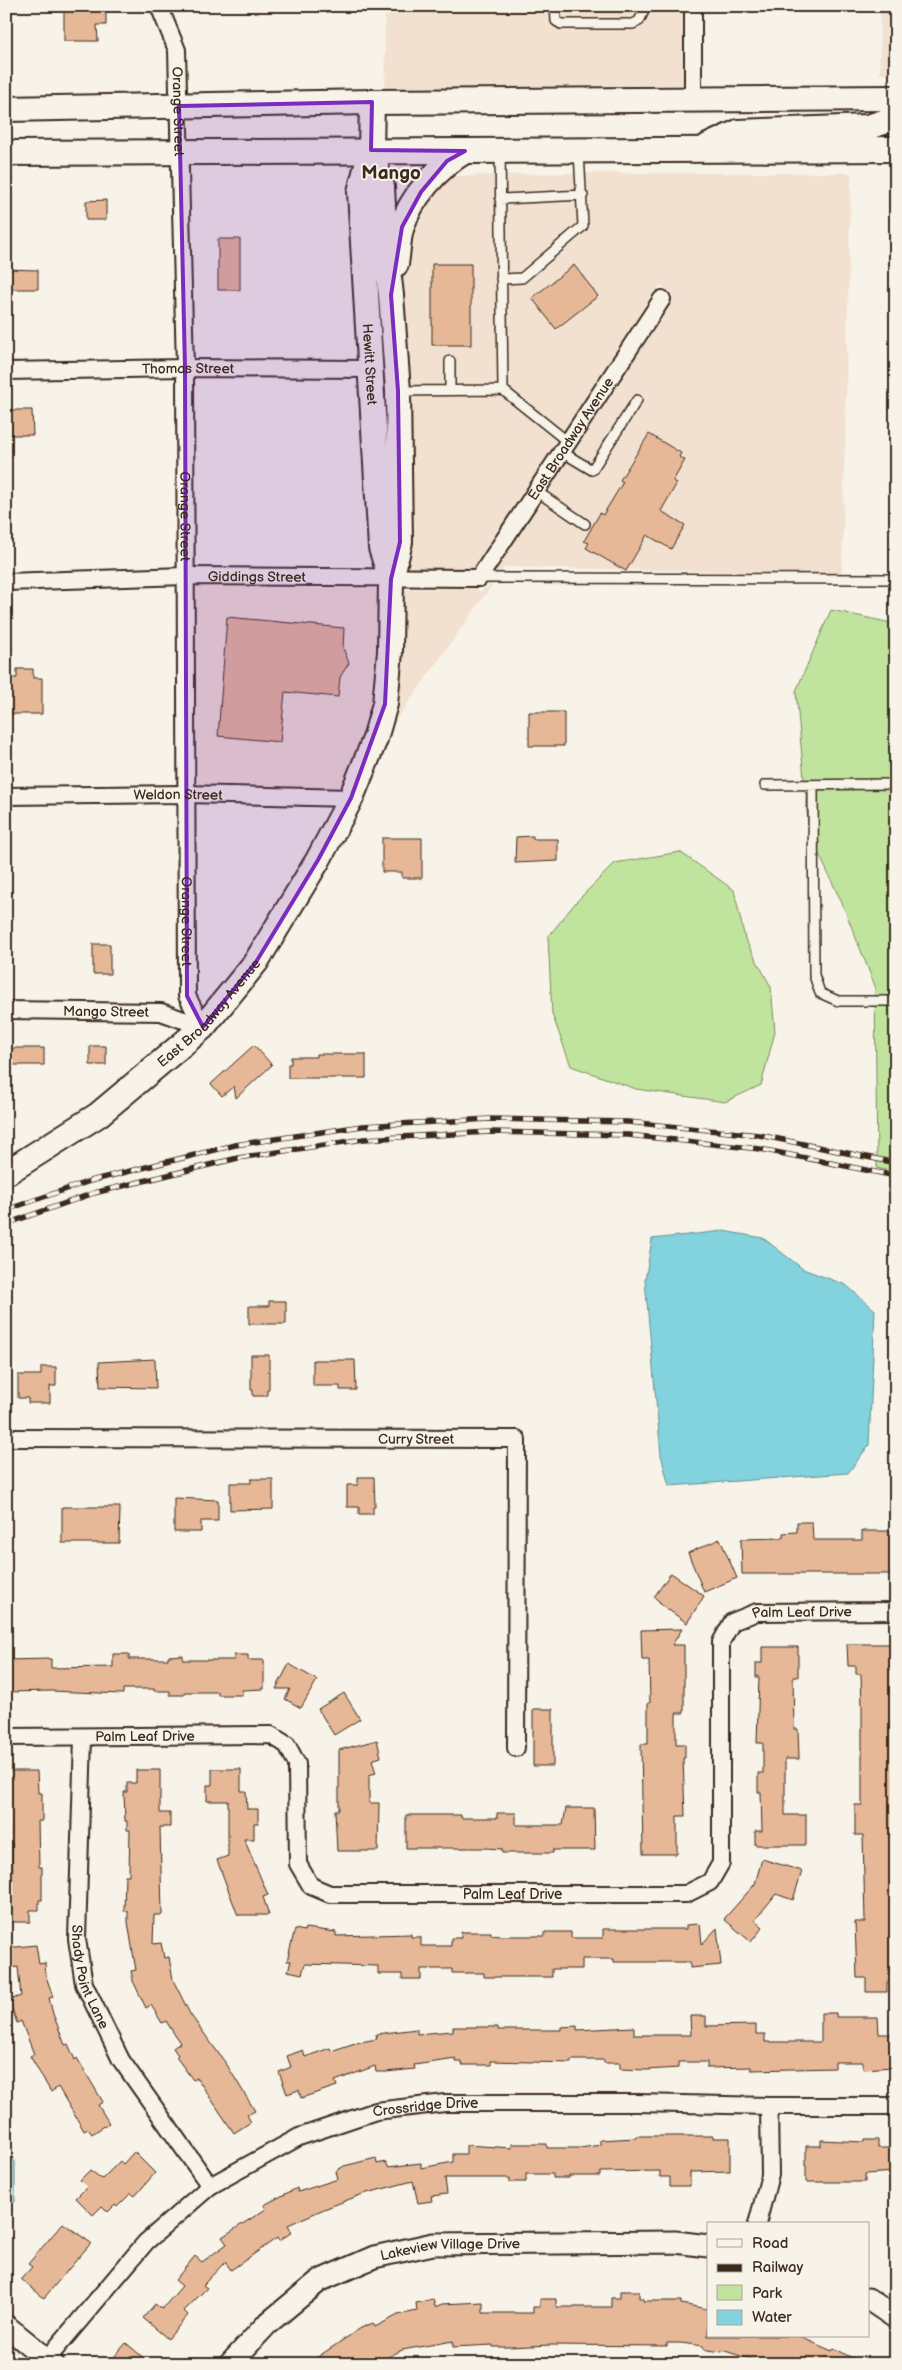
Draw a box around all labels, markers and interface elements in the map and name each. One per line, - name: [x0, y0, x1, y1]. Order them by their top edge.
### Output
- street label: Orange Street: [168, 66, 188, 157]
- district label: Mango: [361, 162, 421, 185]
- street label: Hewitt Street: [359, 323, 381, 406]
- street label: Thomas Street: [142, 360, 235, 378]
- street label: East Broadway Avenue: [525, 374, 617, 503]
- street label: Orange Street: [176, 471, 194, 562]
- street label: Giddings Street: [208, 568, 307, 586]
- street label: Weldon Street: [133, 786, 223, 804]
- street label: Orange Street: [178, 876, 195, 967]
- street label: East Broadway Avenue: [154, 955, 264, 1071]
- street label: Mango Street: [63, 1003, 150, 1021]
- street label: Curry Street: [378, 1431, 455, 1448]
- street label: Palm Leaf Drive: [749, 1603, 852, 1622]
- street label: Palm Leaf Drive: [95, 1728, 195, 1745]
- street label: Palm Leaf Drive: [463, 1886, 562, 1903]
- street label: Shady Point Lane: [68, 1924, 113, 2032]
- street label: Crossridge Drive: [372, 2095, 478, 2120]
- legend: [707, 2222, 870, 2338]
- text: Road: [752, 2234, 788, 2253]
- street label: Lakeview Village Drive: [379, 2235, 520, 2264]
- text: Railway: [752, 2258, 803, 2277]
- text: Park: [752, 2284, 783, 2303]
- text: Water: [752, 2308, 792, 2327]

